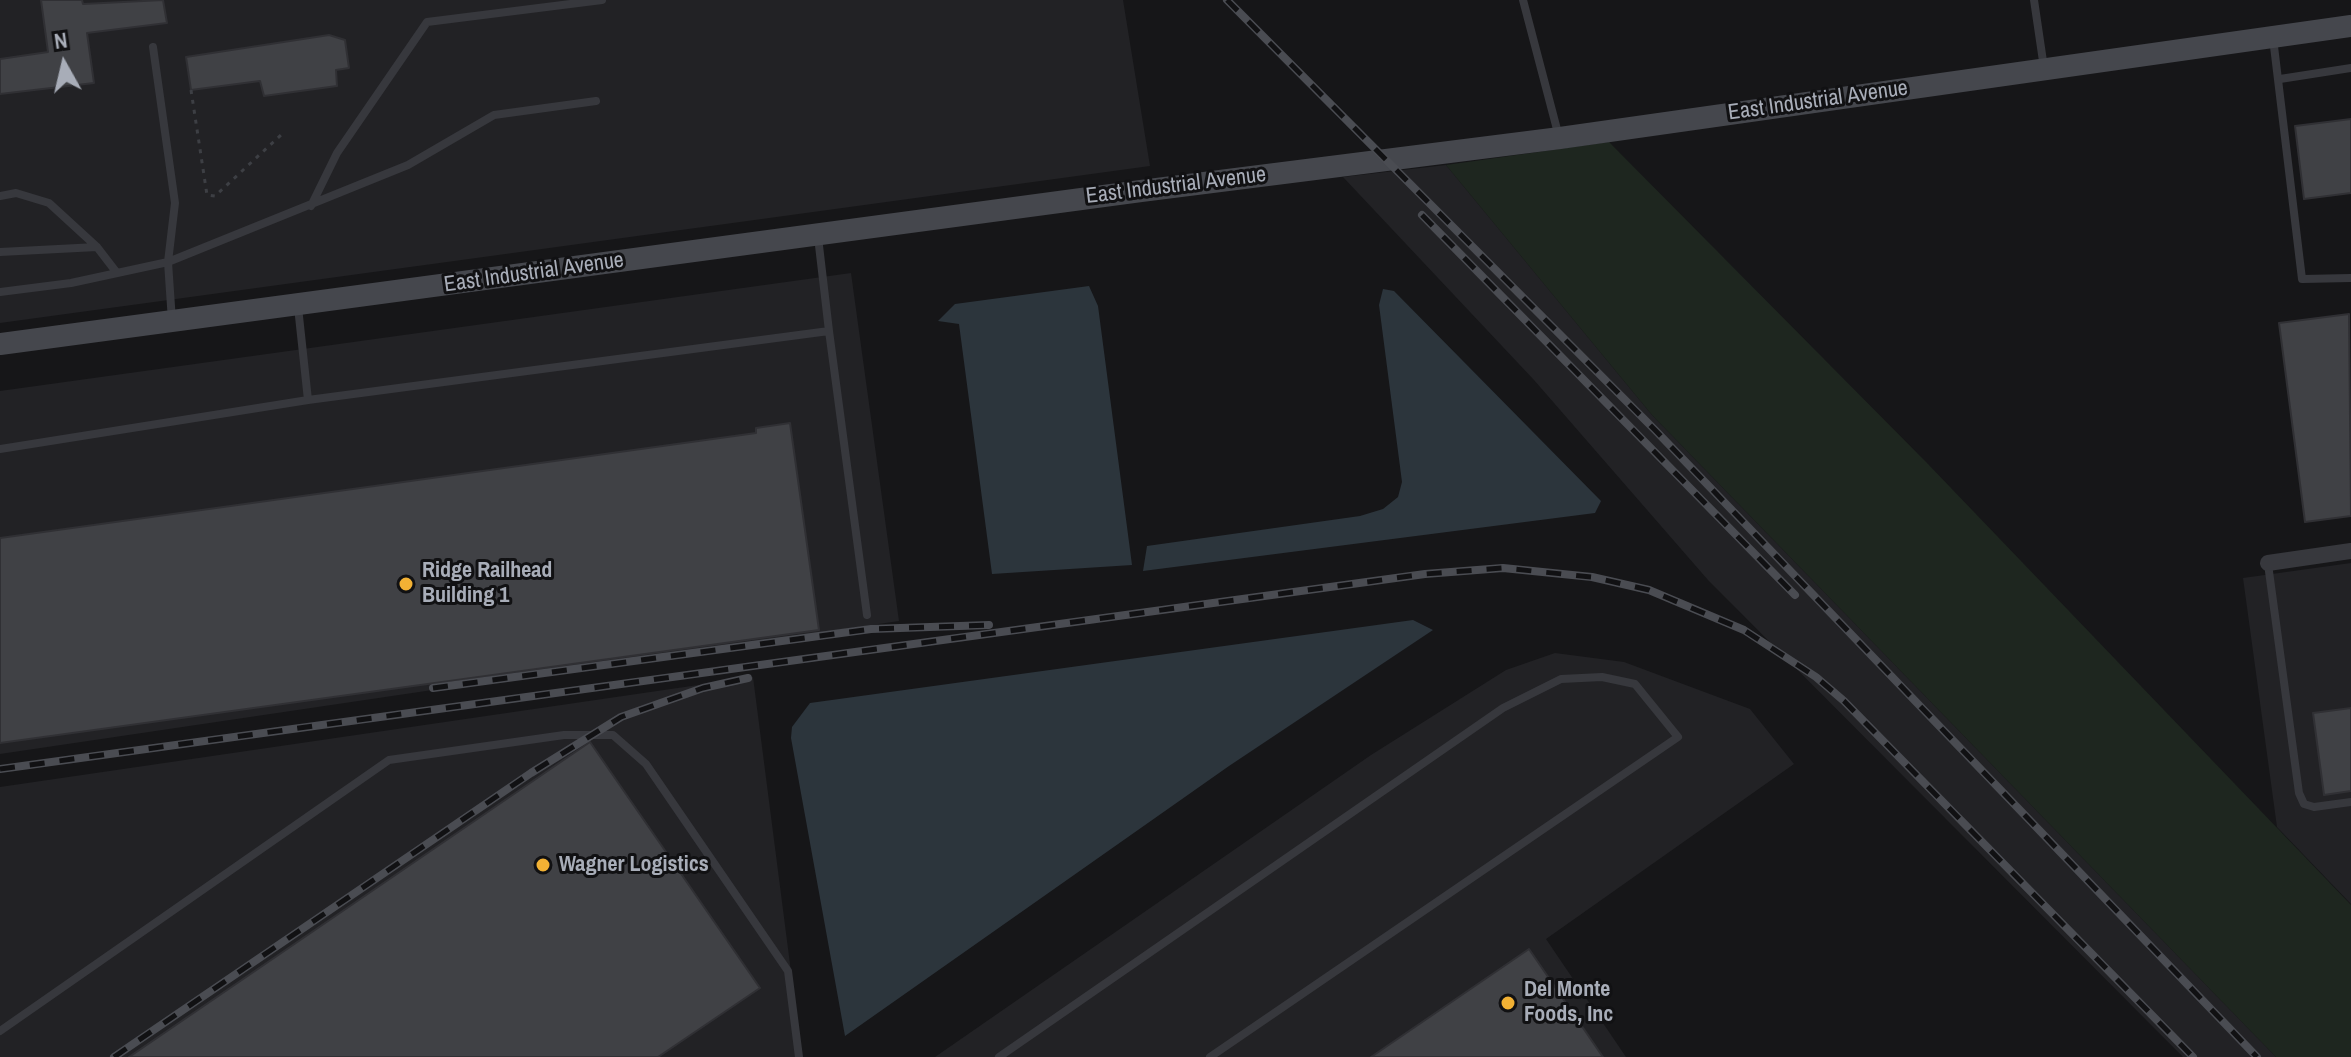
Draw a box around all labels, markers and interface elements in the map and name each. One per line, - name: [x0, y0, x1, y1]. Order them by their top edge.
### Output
- north arrow: [24, 24, 104, 104]
- text: N: [52, 24, 69, 56]
- street label: East Industrial Avenue: [1726, 75, 1910, 127]
- street label: East Industrial Avenue: [1084, 162, 1268, 210]
- street label: East Industrial Avenue: [442, 247, 626, 299]
- place label: Ridge Railhead Building 1: [422, 558, 552, 610]
- marker: Ridge Railhead Building 1: [397, 575, 415, 593]
- place label: Wagner Logistics: [559, 852, 709, 878]
- marker: Wagner Logistics: [534, 856, 552, 874]
- place label: Del Monte Foods, Inc: [1524, 977, 1613, 1028]
- marker: Del Monte Foods, Inc: [1499, 994, 1517, 1012]

